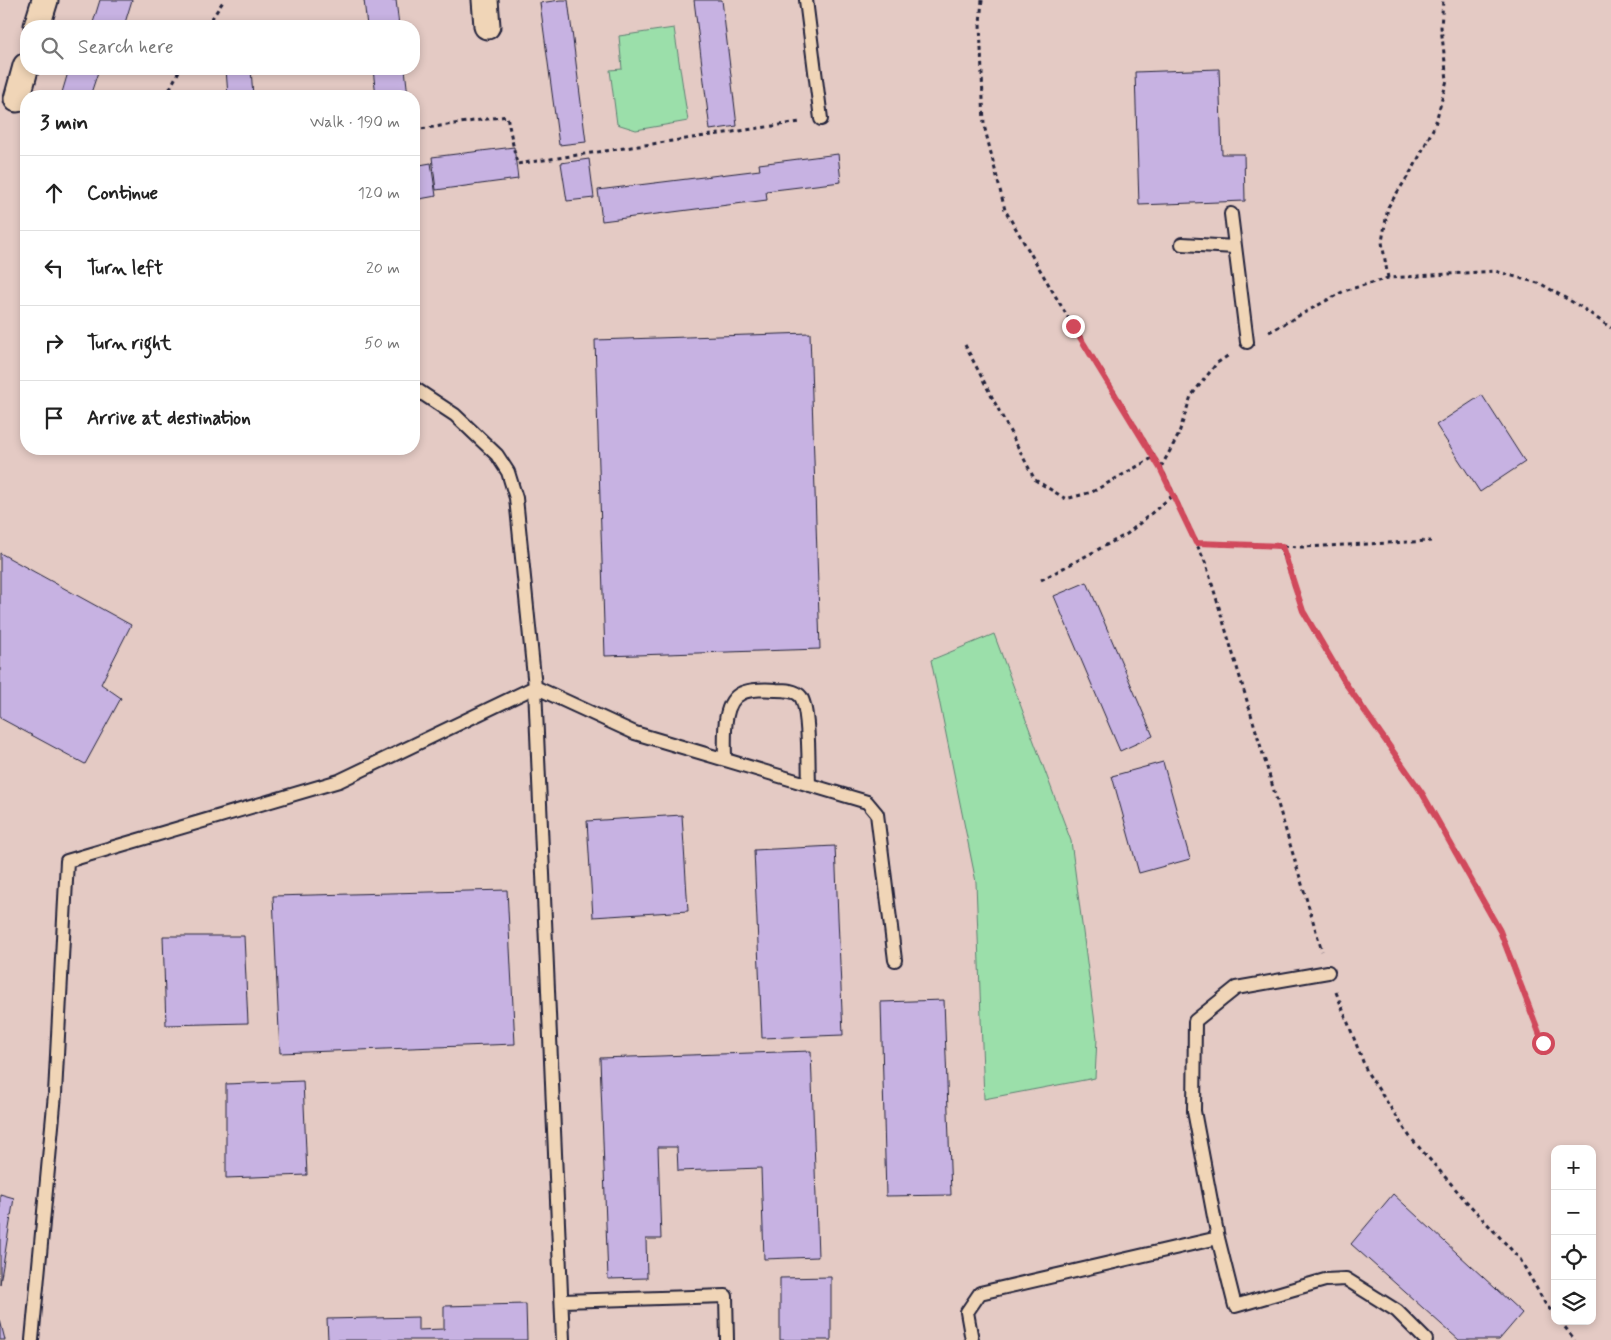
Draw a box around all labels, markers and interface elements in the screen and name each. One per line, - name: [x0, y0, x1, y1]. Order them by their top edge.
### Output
- search box: [20, 20, 420, 75]
- icon: search: [38, 34, 66, 62]
- text: Search here: [78, 35, 174, 60]
- text: 3 min: [40, 109, 88, 137]
- text: Walk · 190 m: [310, 112, 400, 133]
- icon: ahead: [40, 179, 68, 207]
- text: Continue: [87, 181, 158, 206]
- text: 120 m: [358, 183, 400, 204]
- icon: left: [40, 254, 68, 282]
- text: Turn left: [87, 256, 163, 281]
- text: 20 m: [366, 258, 400, 279]
- route end: [1062, 315, 1085, 338]
- icon: right: [40, 329, 68, 357]
- text: Turn right: [87, 331, 171, 356]
- text: 50 m: [364, 333, 400, 354]
- icon: arrive: [40, 404, 68, 432]
- text: Arrive at destination: [87, 406, 251, 431]
- route start: [1532, 1032, 1555, 1055]
- map controls: [1551, 1145, 1596, 1325]
- button: +: [1551, 1145, 1596, 1190]
- button: −: [1551, 1190, 1596, 1235]
- button: locate: [1551, 1235, 1596, 1280]
- button: layers: [1551, 1280, 1596, 1325]

